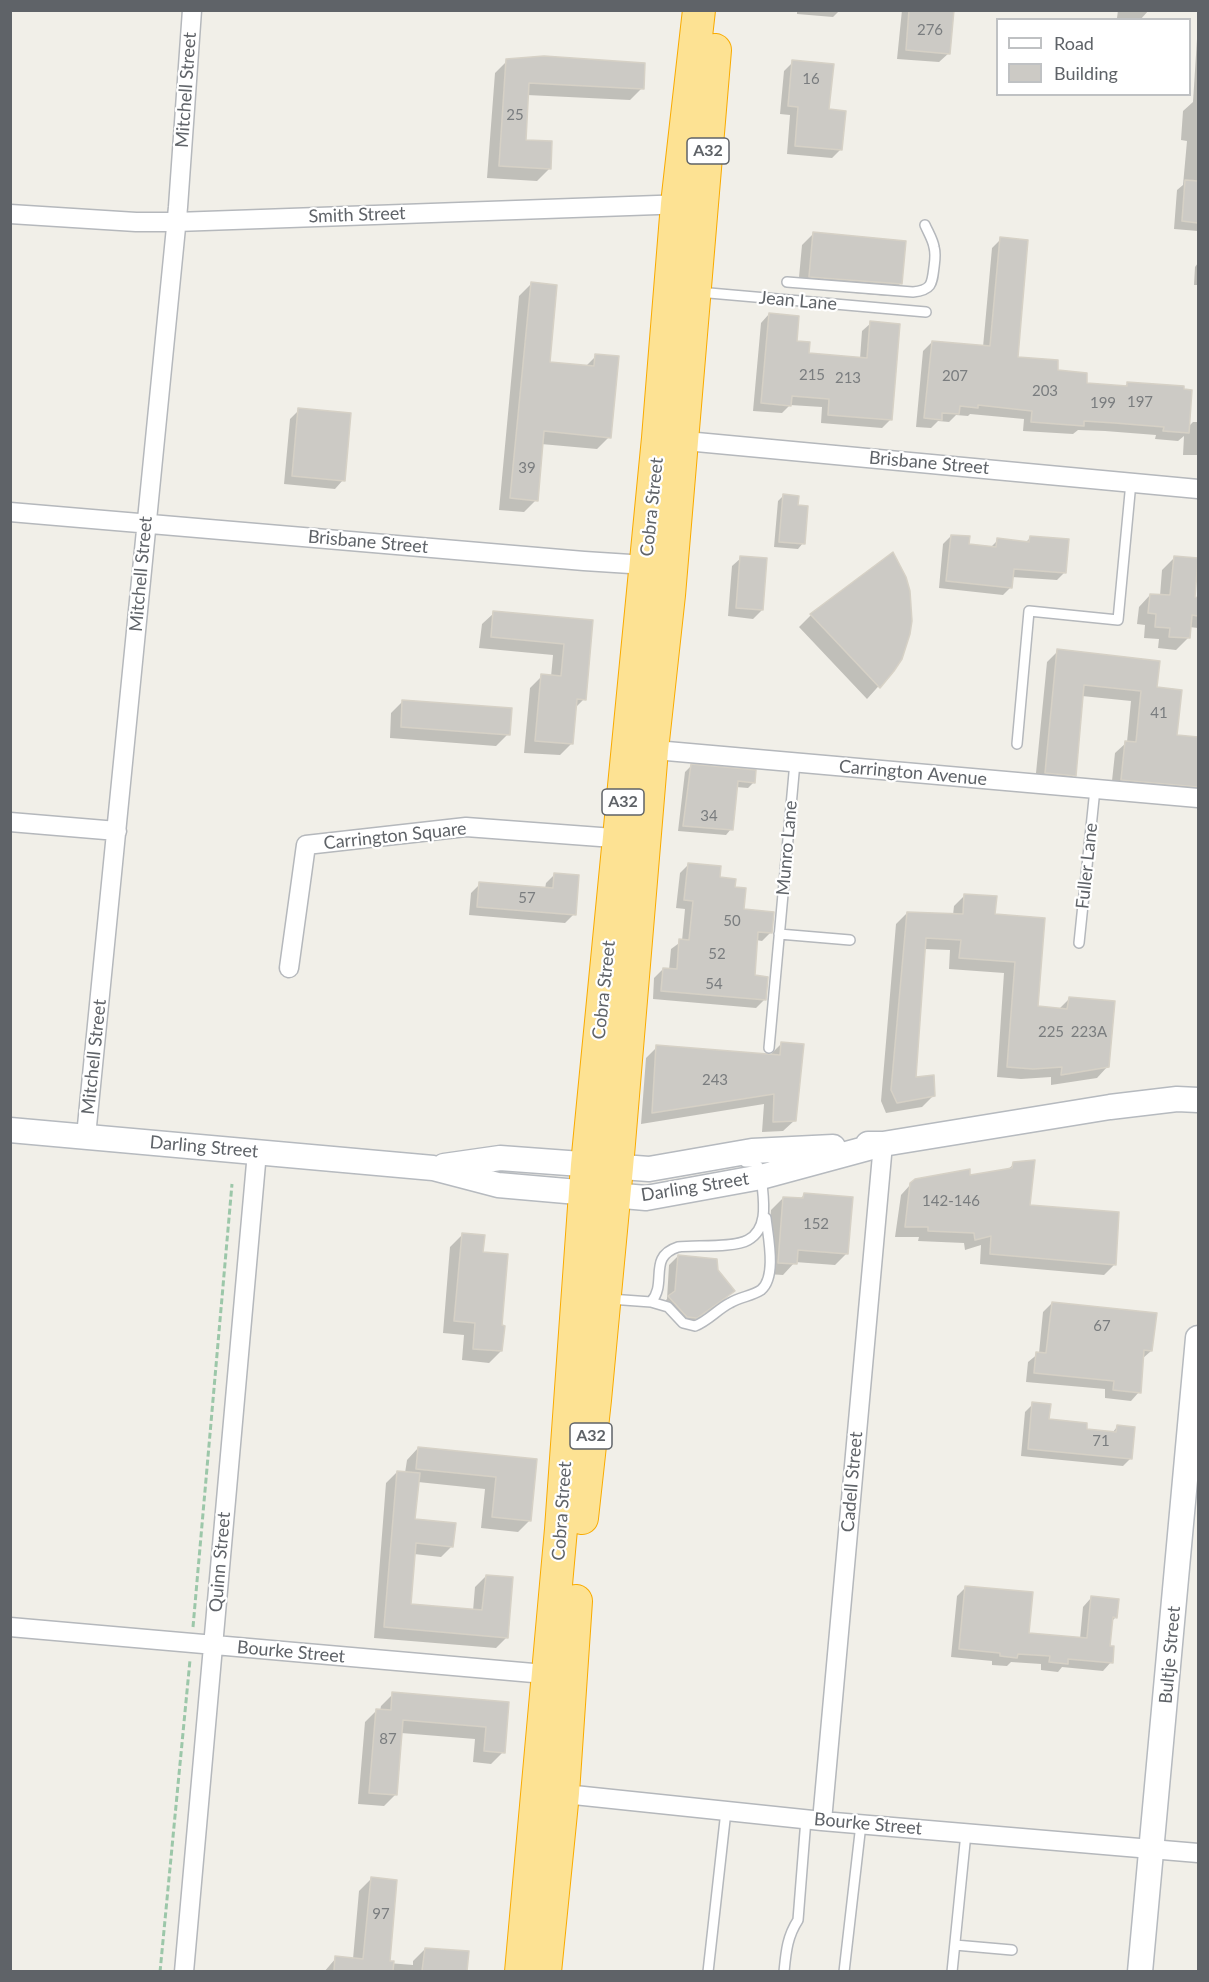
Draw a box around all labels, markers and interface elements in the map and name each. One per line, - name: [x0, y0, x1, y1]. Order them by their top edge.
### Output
- legend: [996, 18, 1191, 96]
- house number: 276: [917, 21, 943, 39]
- street label: Mitchell Street: [171, 31, 201, 149]
- text: Road: [1054, 32, 1094, 54]
- text: Building: [1054, 62, 1118, 84]
- house number: 16: [802, 70, 820, 88]
- house number: 25: [506, 106, 524, 124]
- road number: A32: [687, 138, 729, 164]
- street label: Smith Street: [308, 203, 406, 227]
- street label: Jean Lane: [758, 287, 838, 315]
- house number: 215: [799, 366, 825, 384]
- house number: 207: [942, 367, 968, 385]
- house number: 213: [835, 369, 861, 387]
- house number: 203: [1032, 382, 1058, 400]
- house number: 197: [1127, 393, 1153, 411]
- house number: 199: [1090, 394, 1116, 412]
- street label: Brisbane Street: [868, 447, 990, 479]
- street label: Cobra Street: [636, 456, 668, 558]
- house number: 39: [518, 459, 536, 477]
- street label: Mitchell Street: [125, 515, 157, 633]
- street label: Brisbane Street: [307, 526, 429, 558]
- house number: 41: [1150, 704, 1168, 722]
- street label: Carrington Avenue: [838, 756, 988, 790]
- road number: A32: [602, 789, 644, 815]
- street label: Munro Lane: [772, 800, 802, 896]
- house number: 34: [700, 807, 718, 825]
- street label: Carrington Square: [323, 818, 467, 854]
- street label: Fuller Lane: [1072, 822, 1102, 910]
- house number: 57: [518, 889, 536, 907]
- house number: 50: [723, 912, 741, 930]
- street label: Cobra Street: [588, 939, 620, 1041]
- house number: 52: [708, 945, 726, 963]
- house number: 54: [705, 975, 723, 993]
- street label: Mitchell Street: [77, 998, 111, 1116]
- house number: 225: [1038, 1023, 1064, 1041]
- house number: 223A: [1071, 1023, 1107, 1041]
- house number: 243: [702, 1071, 728, 1089]
- street label: Darling Street: [149, 1131, 259, 1163]
- street label: Darling Street: [640, 1168, 750, 1206]
- house number: 142-146: [922, 1192, 980, 1210]
- house number: 152: [803, 1215, 829, 1233]
- house number: 67: [1093, 1317, 1111, 1335]
- road number: A32: [570, 1423, 612, 1449]
- street label: Cadell Street: [837, 1431, 867, 1533]
- house number: 71: [1092, 1432, 1110, 1450]
- street label: Cobra Street: [548, 1461, 576, 1561]
- street label: Quinn Street: [205, 1511, 235, 1613]
- street label: Bultje Street: [1155, 1605, 1185, 1705]
- street label: Bourke Street: [236, 1637, 346, 1667]
- house number: 87: [379, 1730, 397, 1748]
- street label: Bourke Street: [813, 1809, 923, 1839]
- house number: 97: [372, 1905, 390, 1923]

